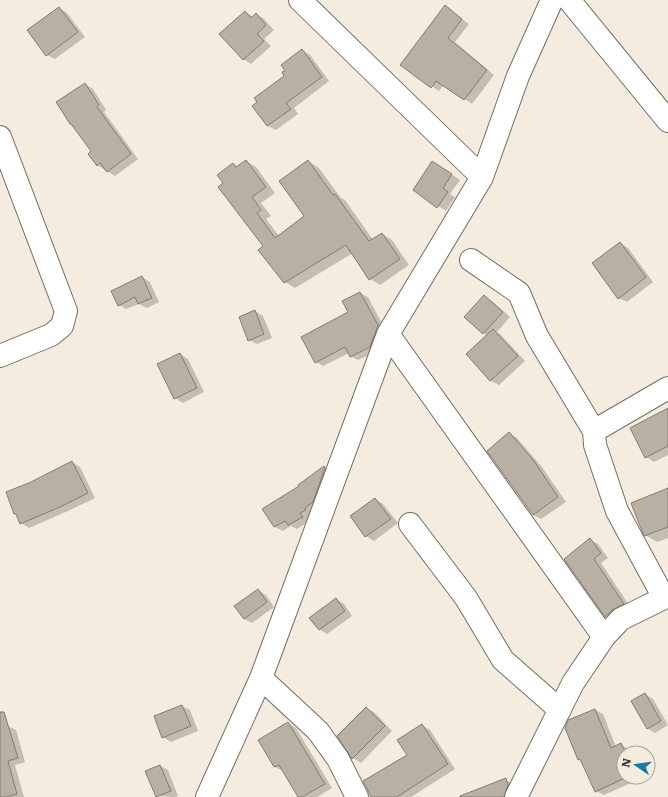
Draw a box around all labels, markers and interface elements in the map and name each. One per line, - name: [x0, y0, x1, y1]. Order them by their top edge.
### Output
- north arrow: [616, 745, 656, 785]
- text: N: [616, 756, 634, 769]

